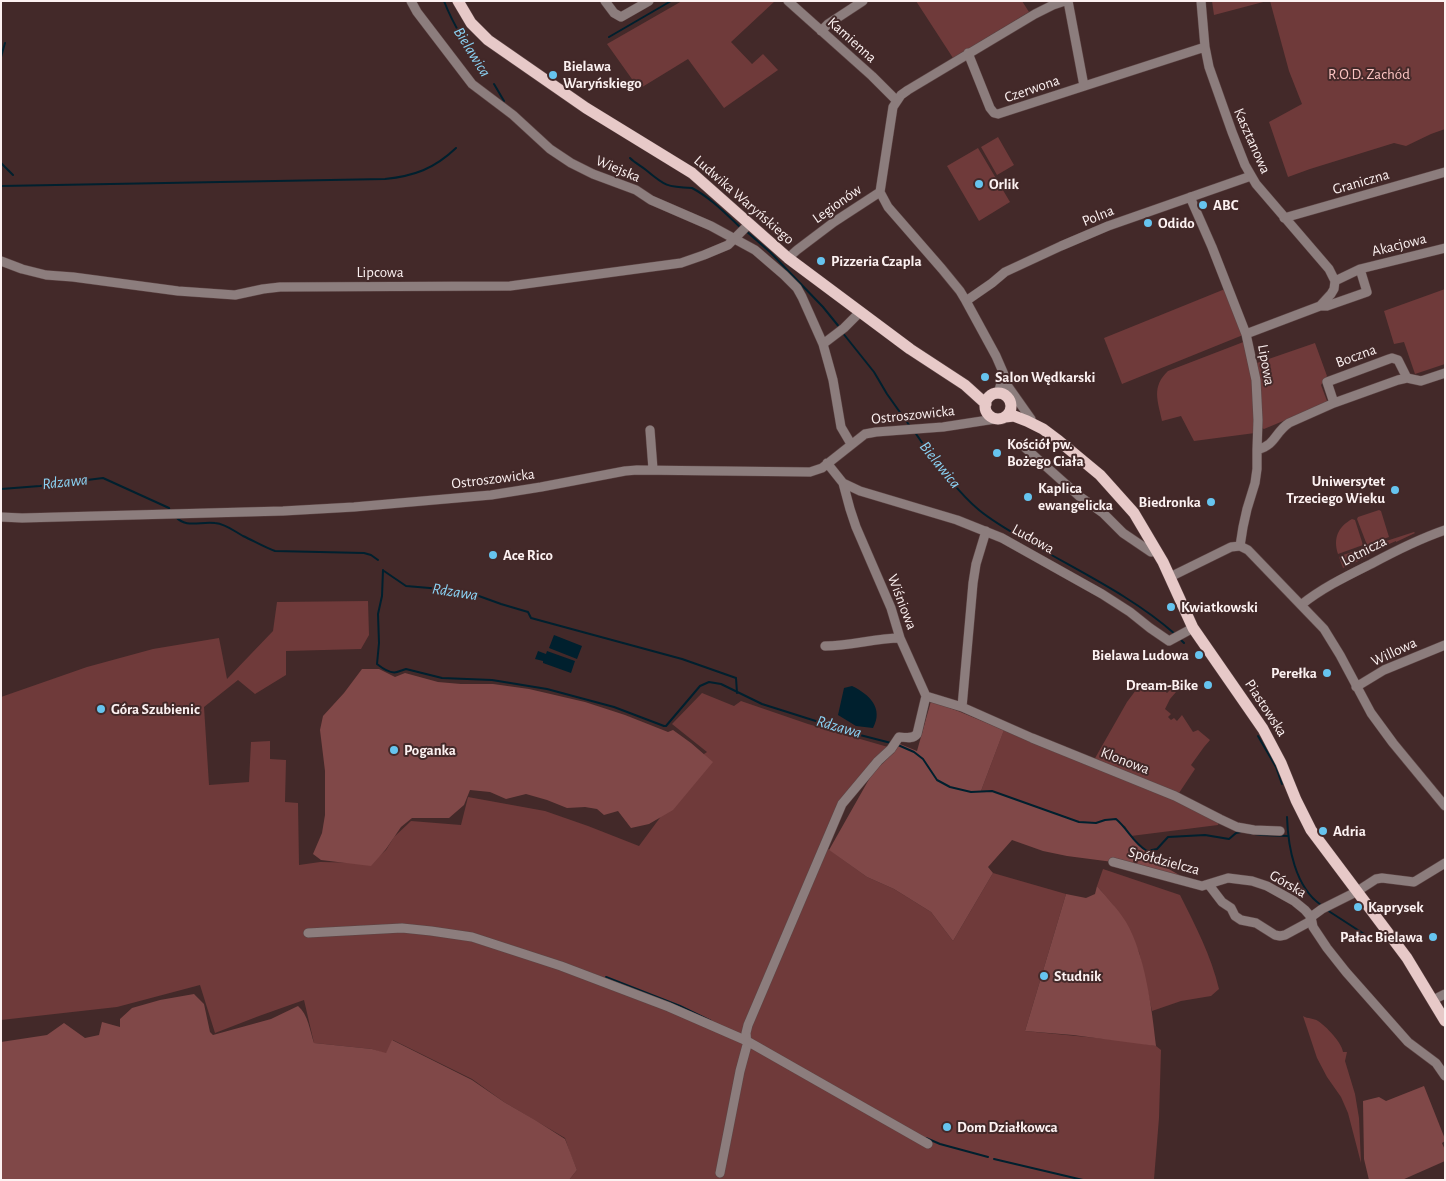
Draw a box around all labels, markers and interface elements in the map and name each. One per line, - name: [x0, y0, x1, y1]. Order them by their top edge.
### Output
- street label: Kamienna: [824, 13, 880, 67]
- water label: Bielawica: [449, 23, 495, 81]
- place label: Bielawa Waryńskiego: [563, 57, 642, 92]
- park label: R.O.D. Zachód: [1328, 65, 1410, 83]
- marker: Bielawa Waryńskiego: [547, 69, 559, 81]
- street label: Czerwona: [1002, 71, 1062, 107]
- street label: Kasztanowa: [1230, 105, 1274, 177]
- street label: Ludwika Waryńskiego: [690, 151, 798, 249]
- street label: Wiejska: [593, 152, 643, 186]
- street label: Graniczna: [1331, 165, 1391, 199]
- place label: Orlik: [989, 175, 1019, 193]
- marker: Orlik: [973, 178, 985, 190]
- street label: Legionów: [809, 181, 865, 227]
- place label: ABC: [1213, 196, 1238, 214]
- marker: ABC: [1197, 199, 1209, 211]
- street label: Polna: [1079, 201, 1117, 231]
- place label: Odido: [1158, 214, 1195, 232]
- marker: Odido: [1142, 217, 1154, 229]
- street label: Akacjowa: [1370, 230, 1428, 260]
- place label: Pizzeria Czapla: [831, 252, 922, 270]
- marker: Pizzeria Czapla: [815, 255, 827, 267]
- street label: Lipcowa: [356, 263, 404, 281]
- street label: Boczna: [1333, 340, 1379, 372]
- street label: Lipowa: [1254, 343, 1278, 387]
- place label: Salon Wędkarski: [995, 368, 1095, 386]
- marker: Salon Wędkarski: [979, 371, 991, 383]
- street label: Ostroszowicka: [870, 402, 956, 428]
- place label: Kościół pw. Bożego Ciała: [1007, 435, 1084, 470]
- water label: Bielawica: [915, 438, 965, 492]
- marker: Kościół pw. Bożego Ciała: [991, 447, 1003, 459]
- street label: Ostroszowicka: [450, 465, 536, 493]
- water label: Rdzawa: [41, 470, 89, 494]
- place label: Uniwersytet Trzeciego Wieku: [1286, 472, 1385, 507]
- place label: Kaplica ewangelicka: [1038, 479, 1113, 514]
- marker: Uniwersytet Trzeciego Wieku: [1389, 484, 1401, 496]
- marker: Kaplica ewangelicka: [1022, 491, 1034, 503]
- place label: Biedronka: [1139, 493, 1201, 511]
- marker: Biedronka: [1205, 496, 1217, 508]
- street label: Ludowa: [1009, 520, 1057, 558]
- street label: Lotnicza: [1338, 532, 1390, 570]
- place label: Ace Rico: [503, 546, 553, 564]
- marker: Ace Rico: [487, 549, 499, 561]
- street label: Wiśniowa: [883, 572, 921, 632]
- water label: Rdzawa: [431, 579, 479, 605]
- place label: Kwiatkowski: [1181, 598, 1258, 616]
- marker: Kwiatkowski: [1165, 601, 1177, 613]
- street label: Willowa: [1368, 634, 1420, 670]
- place label: Bielawa Ludowa: [1092, 646, 1189, 664]
- marker: Bielawa Ludowa: [1193, 649, 1205, 661]
- place label: Perełka: [1271, 664, 1317, 682]
- marker: Perełka: [1321, 667, 1333, 679]
- place label: Dream-Bike: [1126, 676, 1198, 694]
- street label: Piastowska: [1241, 676, 1291, 740]
- marker: Dream-Bike: [1202, 679, 1214, 691]
- place label: Góra Szubienic: [111, 700, 200, 718]
- marker: Góra Szubienic: [95, 703, 107, 715]
- water label: Rdzawa: [814, 711, 864, 743]
- place label: Poganka: [404, 741, 456, 759]
- street label: Klonowa: [1098, 743, 1152, 779]
- marker: Poganka: [388, 744, 400, 756]
- place label: Adria: [1333, 822, 1366, 840]
- marker: Adria: [1317, 825, 1329, 837]
- street label: Spółdzielcza: [1126, 843, 1202, 879]
- street label: Górska: [1266, 866, 1310, 902]
- place label: Kaprysek: [1368, 898, 1424, 916]
- marker: Kaprysek: [1352, 901, 1364, 913]
- place label: Pałac Bielawa: [1340, 928, 1423, 946]
- marker: Pałac Bielawa: [1427, 931, 1439, 943]
- place label: Studnik: [1054, 967, 1102, 985]
- marker: Studnik: [1038, 970, 1050, 982]
- place label: Dom Działkowca: [957, 1118, 1058, 1136]
- marker: Dom Działkowca: [941, 1121, 953, 1133]

